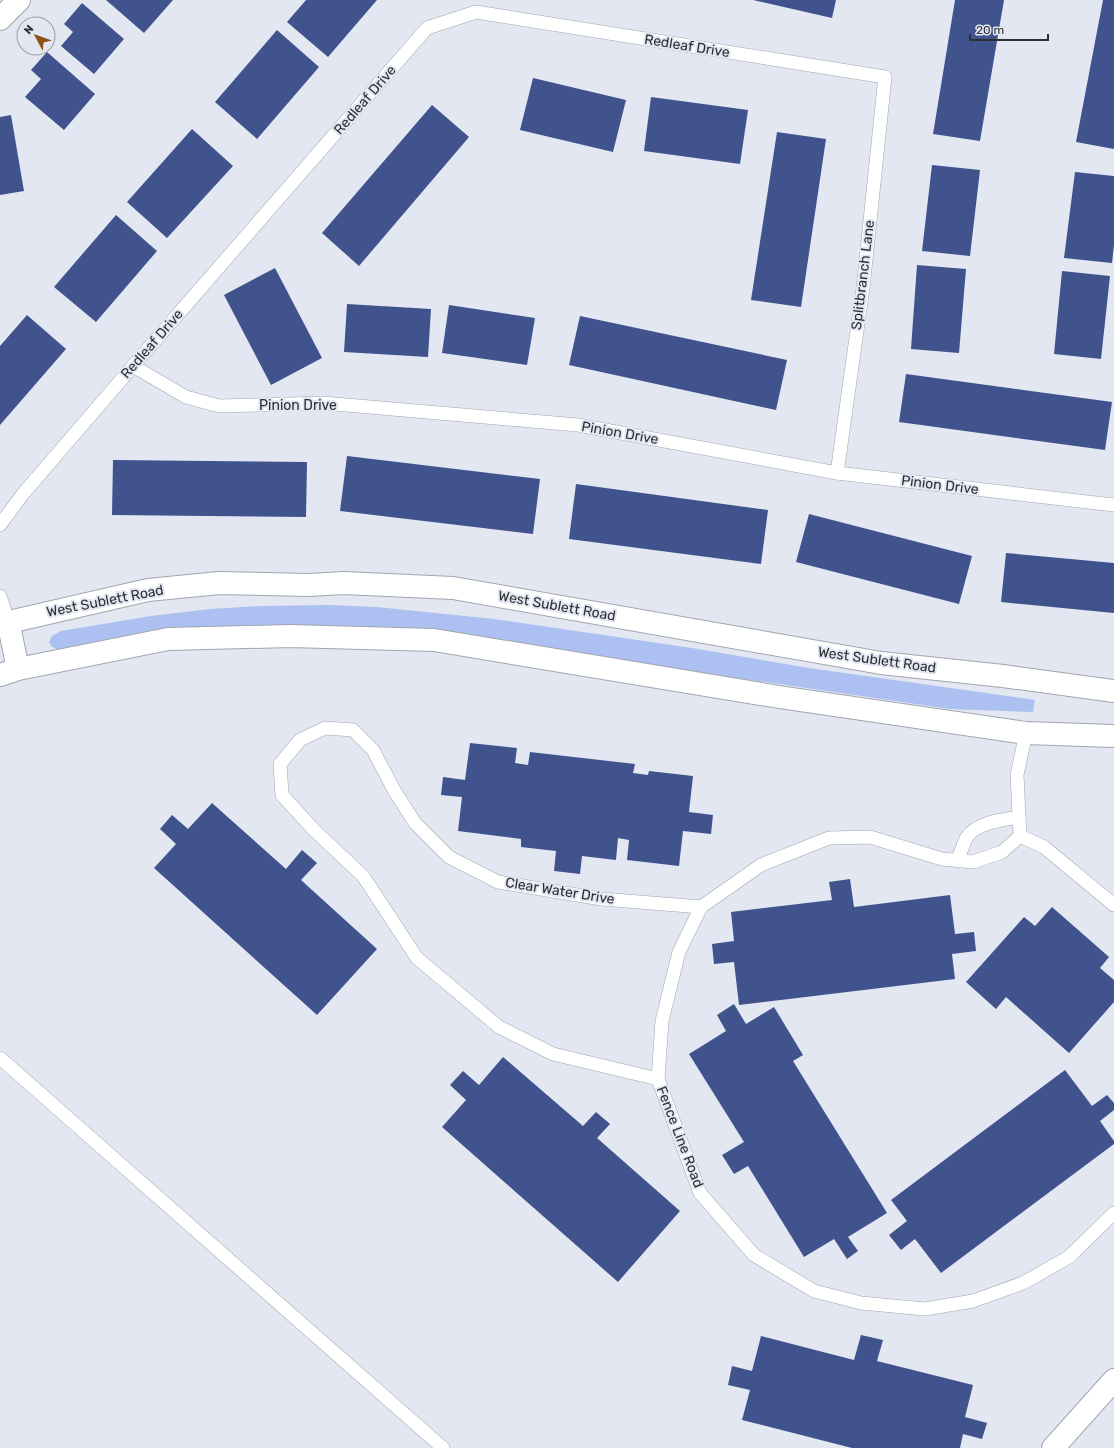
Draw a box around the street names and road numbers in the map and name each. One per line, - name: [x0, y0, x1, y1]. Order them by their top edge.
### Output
- street label: Redleaf Drive: [643, 31, 731, 61]
- street label: Redleaf Drive: [330, 62, 400, 138]
- street label: Splitbranch Lane: [848, 219, 878, 331]
- street label: Redleaf Drive: [117, 306, 187, 382]
- street label: Pinion Drive: [259, 397, 337, 414]
- street label: Pinion Drive: [580, 418, 660, 448]
- street label: Pinion Drive: [900, 472, 980, 498]
- street label: West Sublett Road: [45, 581, 165, 621]
- street label: West Sublett Road: [497, 587, 617, 625]
- street label: West Sublett Road: [817, 643, 937, 677]
- street label: Clear Water Drive: [504, 874, 616, 908]
- street label: Fence Line Road: [653, 1084, 707, 1190]

